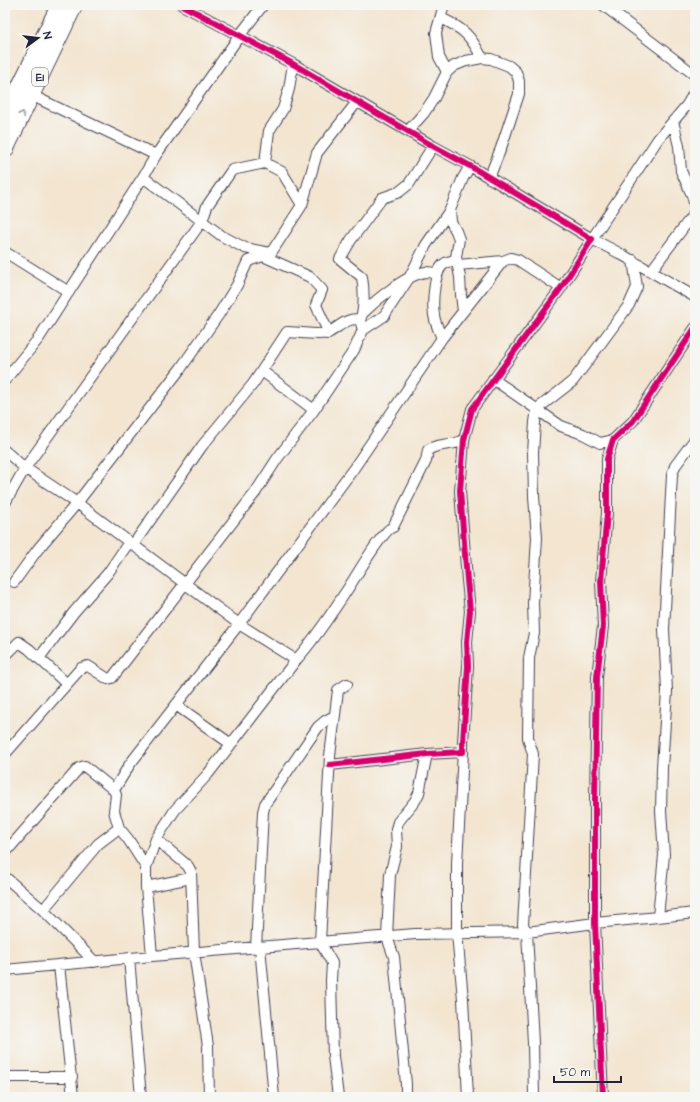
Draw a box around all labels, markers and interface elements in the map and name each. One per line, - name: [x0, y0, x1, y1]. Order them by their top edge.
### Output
- north arrow: [18, 18, 58, 58]
- text: N: [39, 30, 55, 41]
- road number: E1: [32, 68, 48, 86]
- one-way arrow: [17, 111, 25, 118]
- scale bar: [554, 1058, 621, 1084]
- text: 50 m: [560, 1064, 591, 1081]

